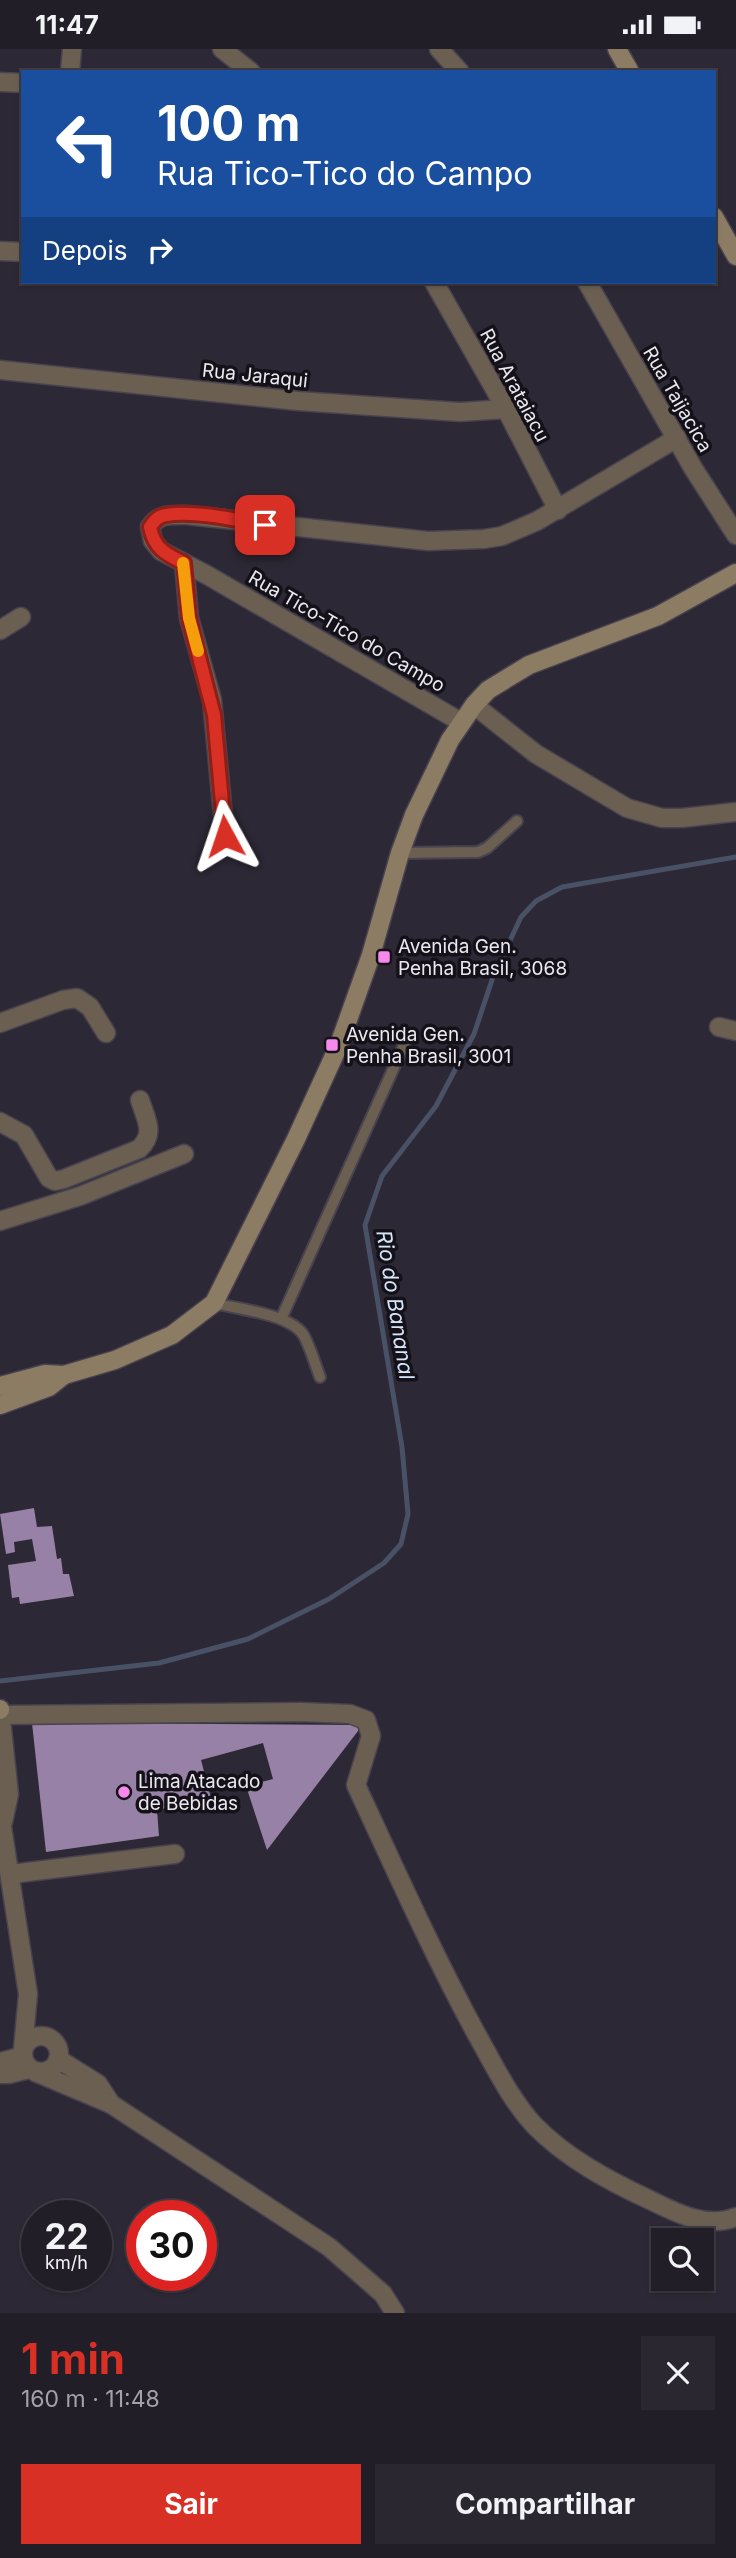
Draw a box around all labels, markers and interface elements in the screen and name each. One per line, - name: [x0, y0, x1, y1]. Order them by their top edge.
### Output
- text: 11:47: [35, 9, 99, 40]
- text: 100 m: [157, 94, 301, 153]
- icon: left: [42, 98, 133, 189]
- text: Rua Tico-Tico do Campo: [157, 154, 533, 193]
- icon: right: [141, 231, 179, 269]
- text: Depois: [42, 235, 127, 266]
- street label: Rua Arataiacu: [475, 325, 554, 446]
- street label: Rua Taijacica: [638, 342, 717, 456]
- street label: Rua Jaraqui: [201, 359, 309, 392]
- pin: [235, 495, 295, 555]
- icon: arrive: [246, 506, 284, 544]
- street label: Rua Tico-Tico do Campo: [244, 566, 449, 697]
- position arrow: [188, 799, 262, 873]
- place label: Avenida Gen. Penha Brasil, 3068: [398, 935, 567, 980]
- marker: Avenida Gen. Penha Brasil, 3068: [376, 949, 392, 965]
- place label: Avenida Gen. Penha Brasil, 3001: [346, 1023, 511, 1068]
- marker: Avenida Gen. Penha Brasil, 3001: [324, 1037, 340, 1053]
- water label: Rio do Bananal: [371, 1228, 420, 1382]
- place label: Lima Atacado de Bebidas: [138, 1770, 260, 1815]
- marker: Lima Atacado de Bebidas: [116, 1784, 132, 1800]
- speed limit sign: 30: [126, 2200, 217, 2291]
- text: 22: [44, 2215, 89, 2257]
- map controls: [651, 2228, 714, 2291]
- button: search: [651, 2228, 714, 2291]
- text: km/h: [45, 2252, 88, 2273]
- text: 1 min: [21, 2333, 125, 2384]
- button: close: [641, 2336, 715, 2410]
- text: 160 m · 11:48: [21, 2385, 160, 2413]
- button: Sair: [21, 2464, 361, 2544]
- button: Compartilhar: [375, 2464, 715, 2544]

